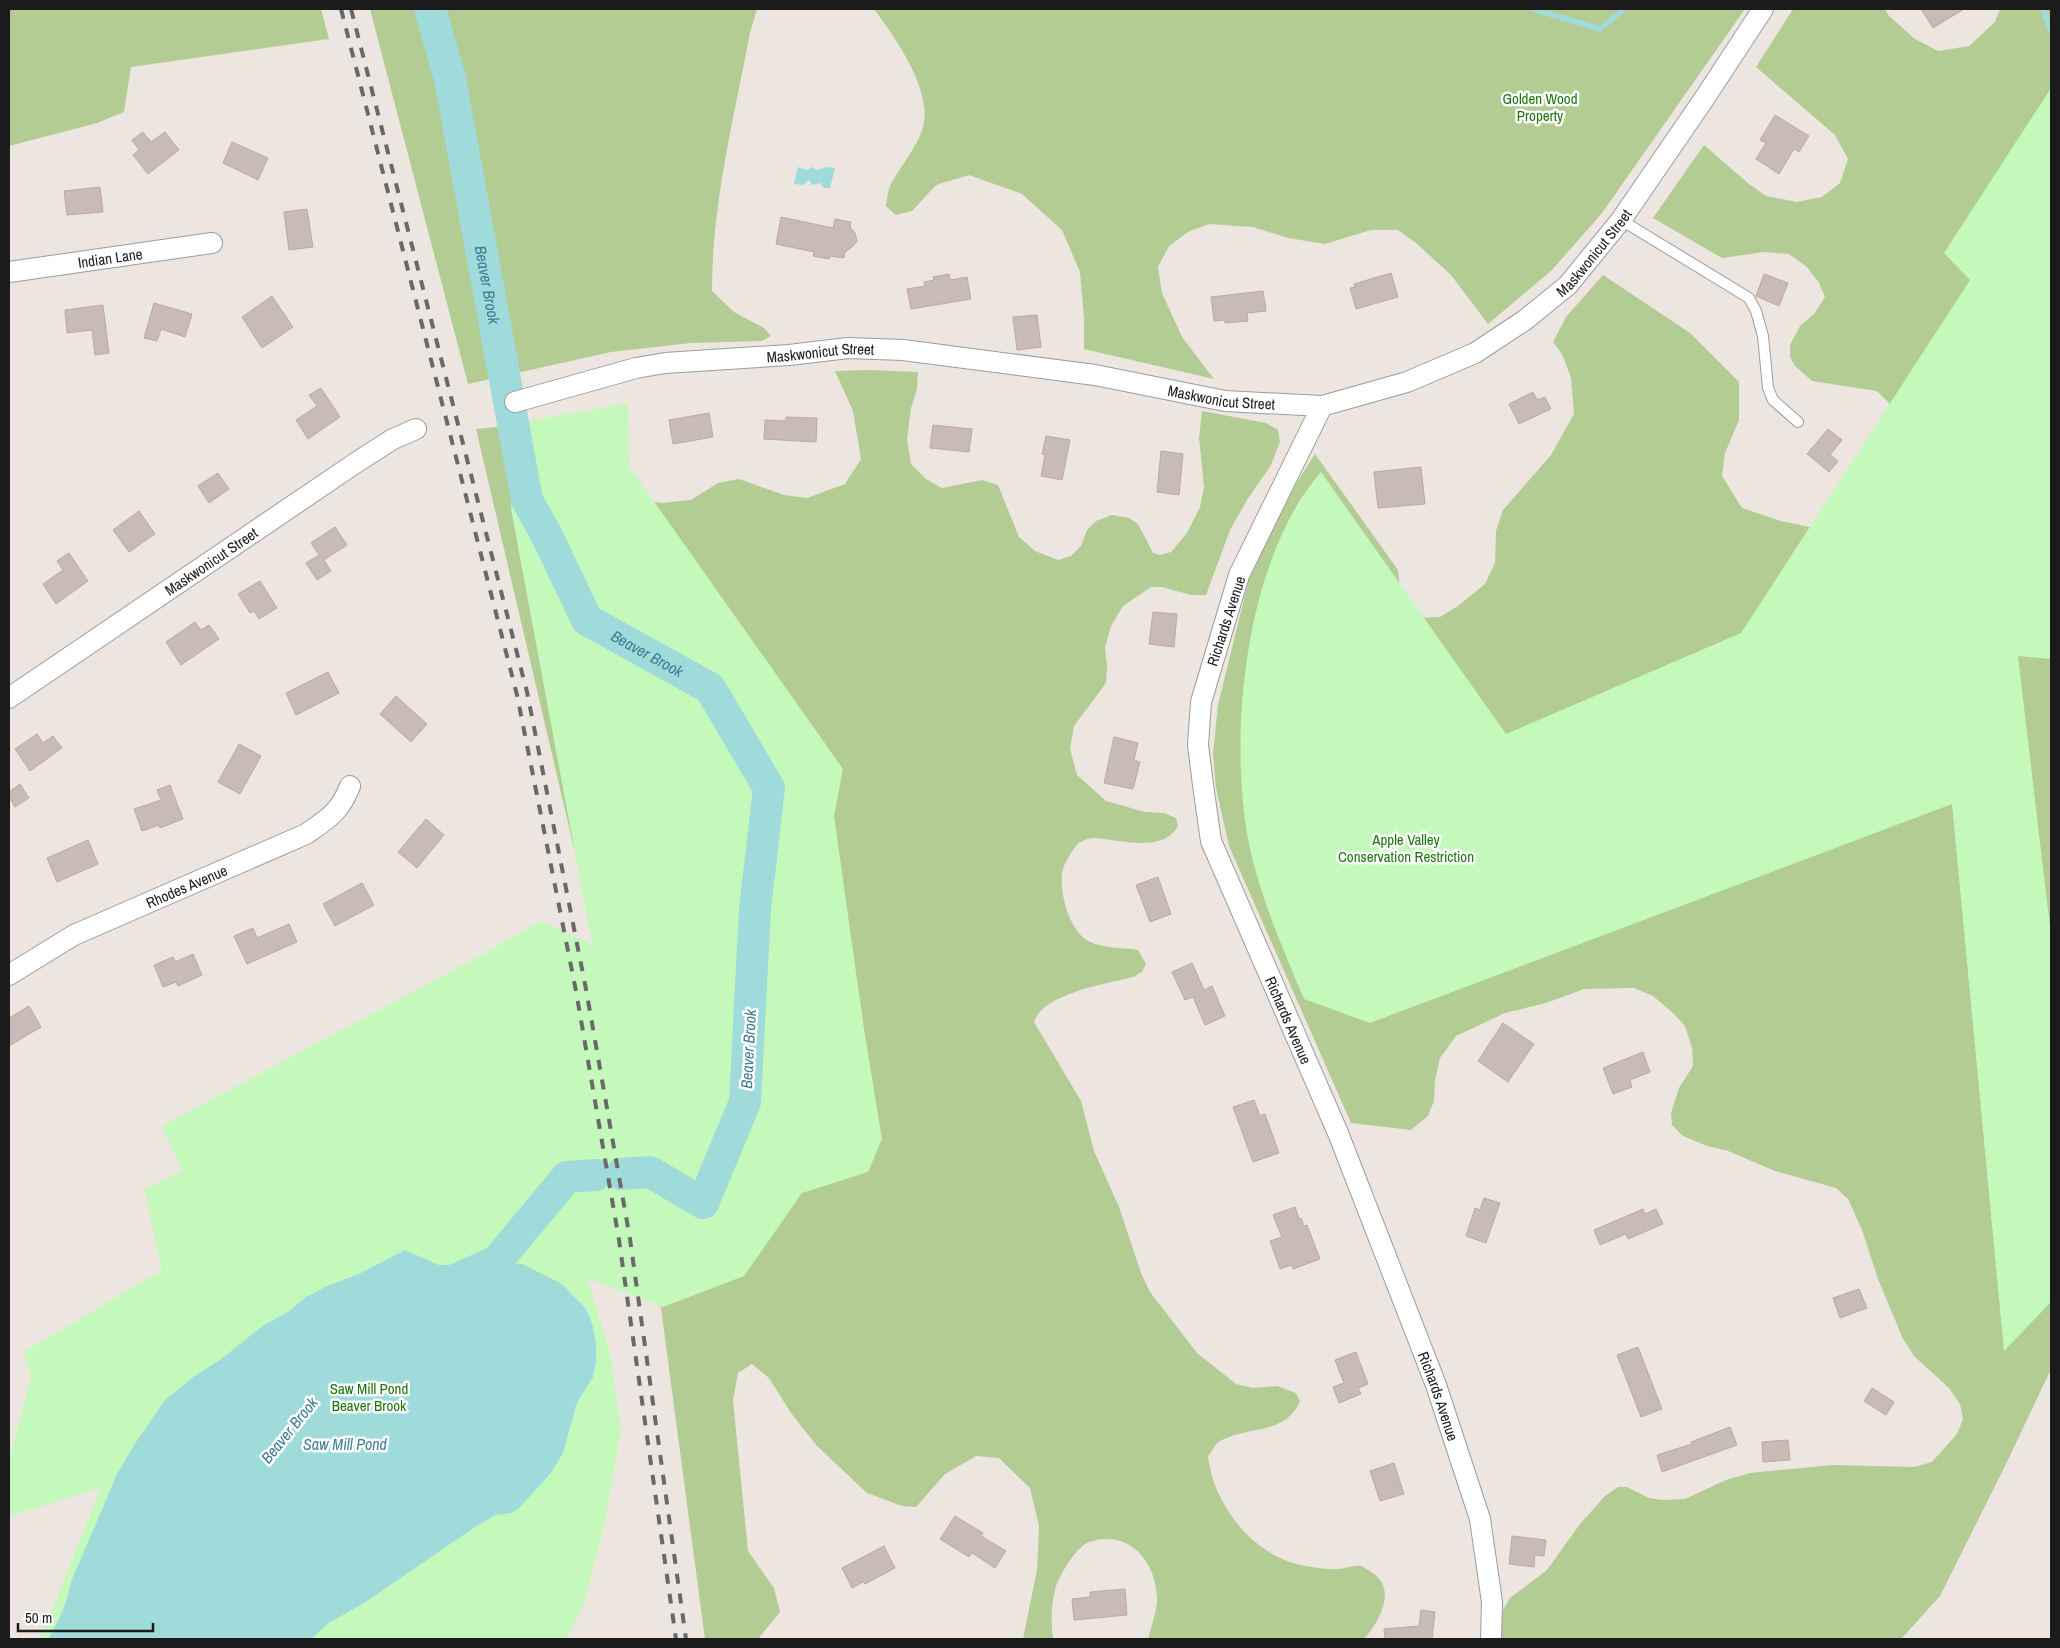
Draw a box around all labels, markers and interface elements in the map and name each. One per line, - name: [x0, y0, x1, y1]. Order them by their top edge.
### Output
- park label: Golden Wood Property: [1502, 88, 1578, 126]
- street label: Maskwonicut Street: [1551, 204, 1636, 301]
- street label: Indian Lane: [76, 243, 144, 273]
- water label: Beaver Brook: [470, 244, 506, 326]
- street label: Maskwonicut Street: [766, 337, 875, 367]
- street label: Maskwonicut Street: [1166, 379, 1276, 414]
- street label: Maskwonicut Street: [160, 522, 262, 600]
- street label: Richards Avenue: [1202, 573, 1250, 669]
- water label: Beaver Brook: [607, 625, 688, 682]
- park label: Apple Valley Conservation Restriction: [1338, 829, 1474, 867]
- street label: Rhodes Avenue: [143, 859, 231, 913]
- street label: Richards Avenue: [1261, 973, 1317, 1067]
- water label: Beaver Brook: [735, 1008, 761, 1089]
- street label: Richards Avenue: [1413, 1348, 1464, 1444]
- park label: Saw Mill Pond Beaver Brook: [330, 1378, 408, 1416]
- water label: Beaver Brook: [255, 1392, 323, 1468]
- water label: Saw Mill Pond: [303, 1433, 388, 1455]
- scale bar: [18, 1600, 152, 1632]
- text: 50 m: [25, 1607, 52, 1628]

